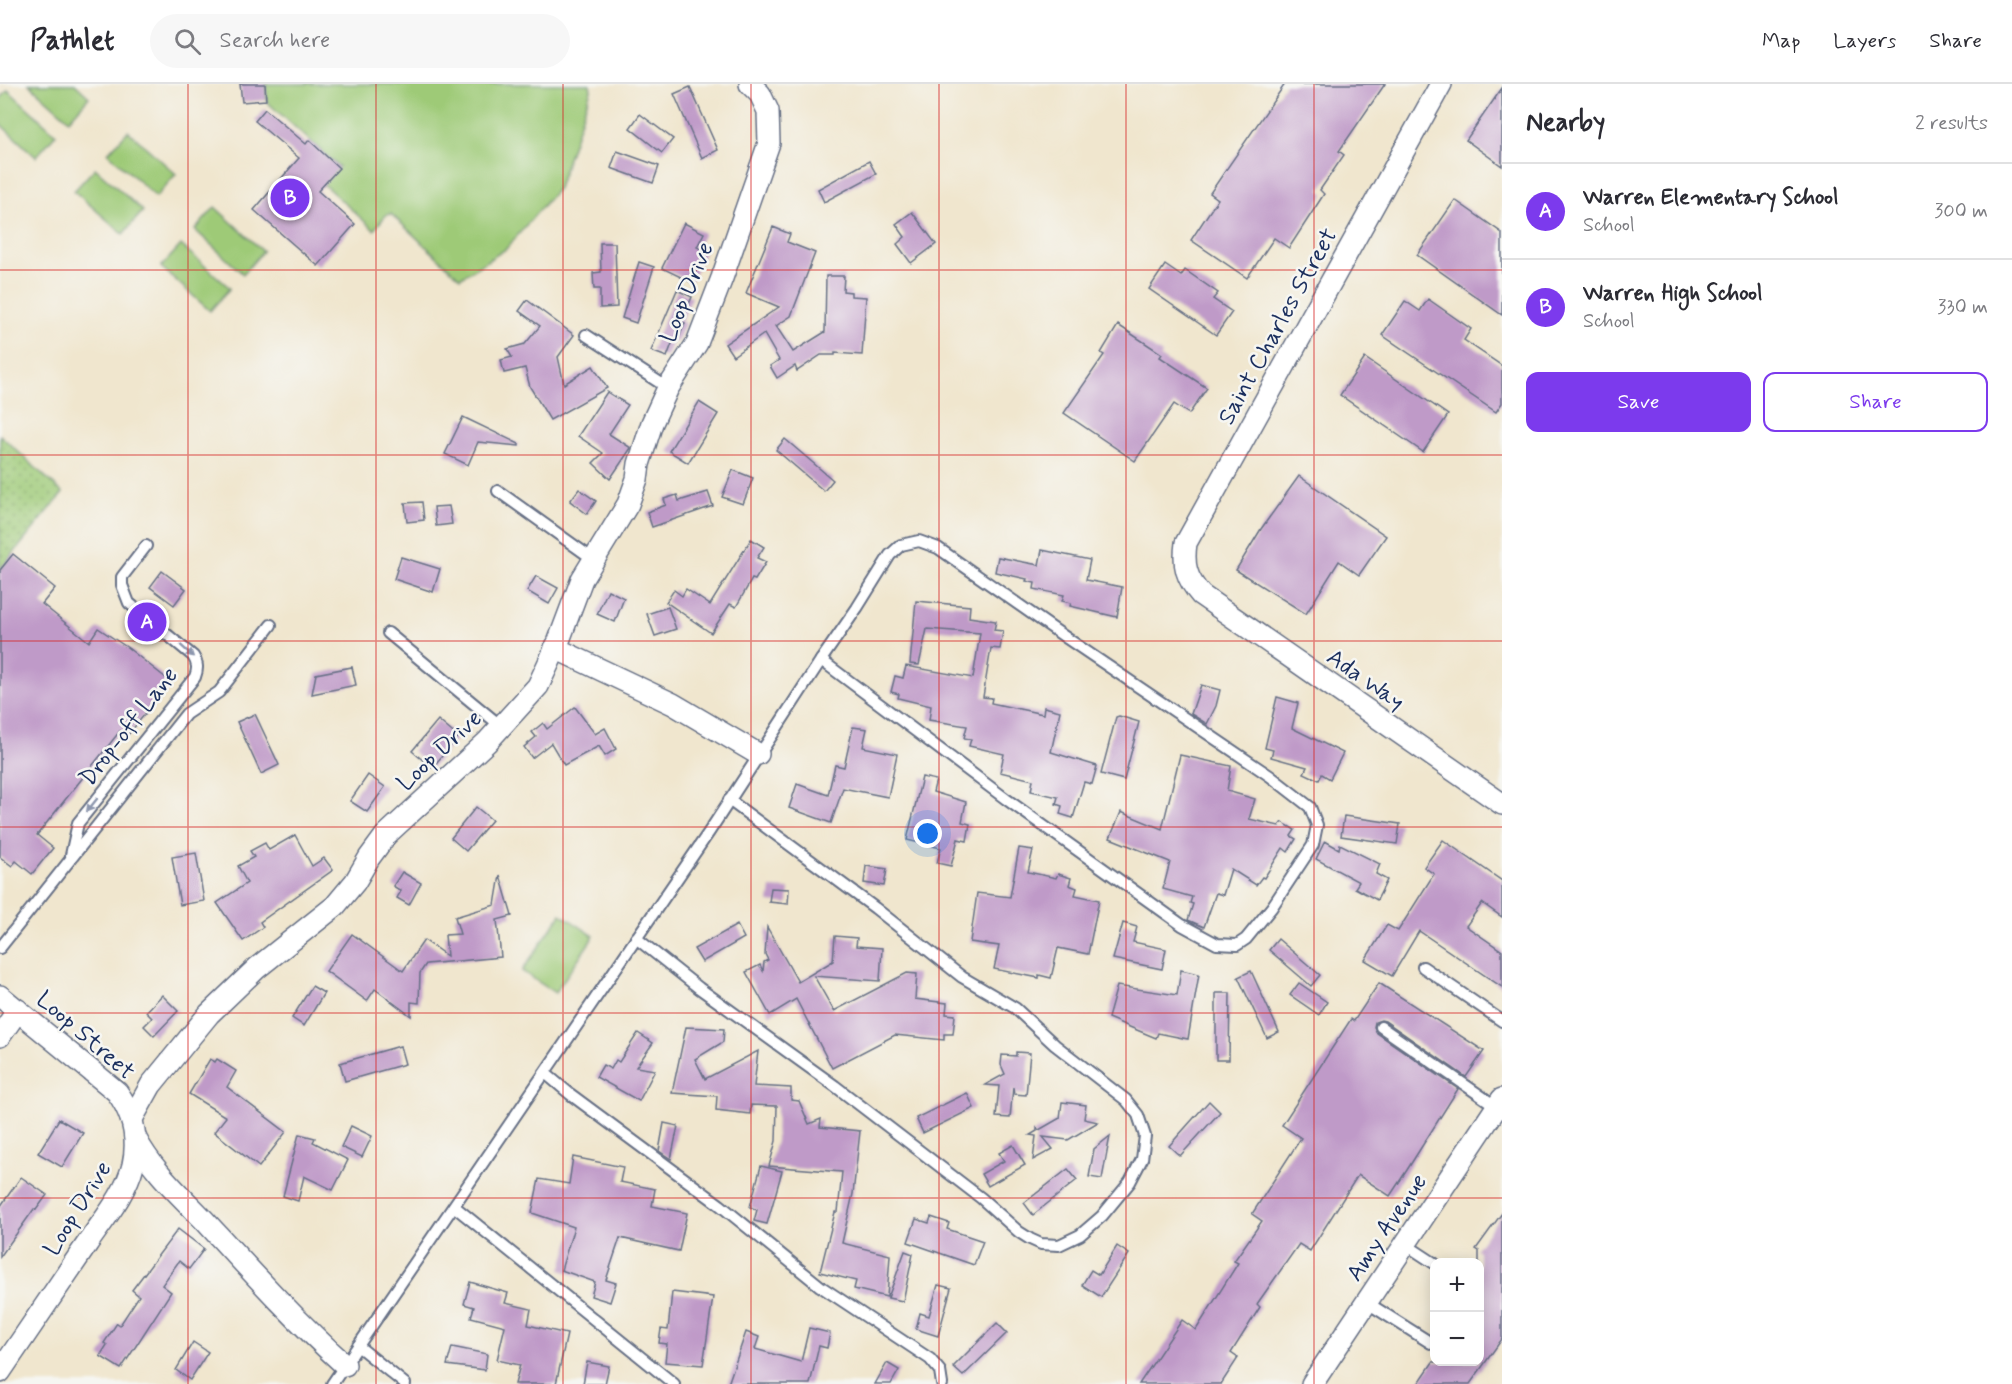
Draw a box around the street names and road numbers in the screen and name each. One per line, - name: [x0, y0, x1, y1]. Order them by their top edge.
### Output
- street label: Saint Charles Street: [1211, 223, 1345, 430]
- street label: Loop Drive: [653, 238, 722, 347]
- street label: Ada Way: [1320, 642, 1410, 718]
- street label: Drop-off Lane: [73, 661, 186, 793]
- street label: Loop Drive: [391, 704, 489, 799]
- street label: Loop Street: [29, 985, 141, 1088]
- street label: Loop Drive: [37, 1156, 119, 1262]
- street label: Amy Avenue: [1340, 1168, 1435, 1288]

